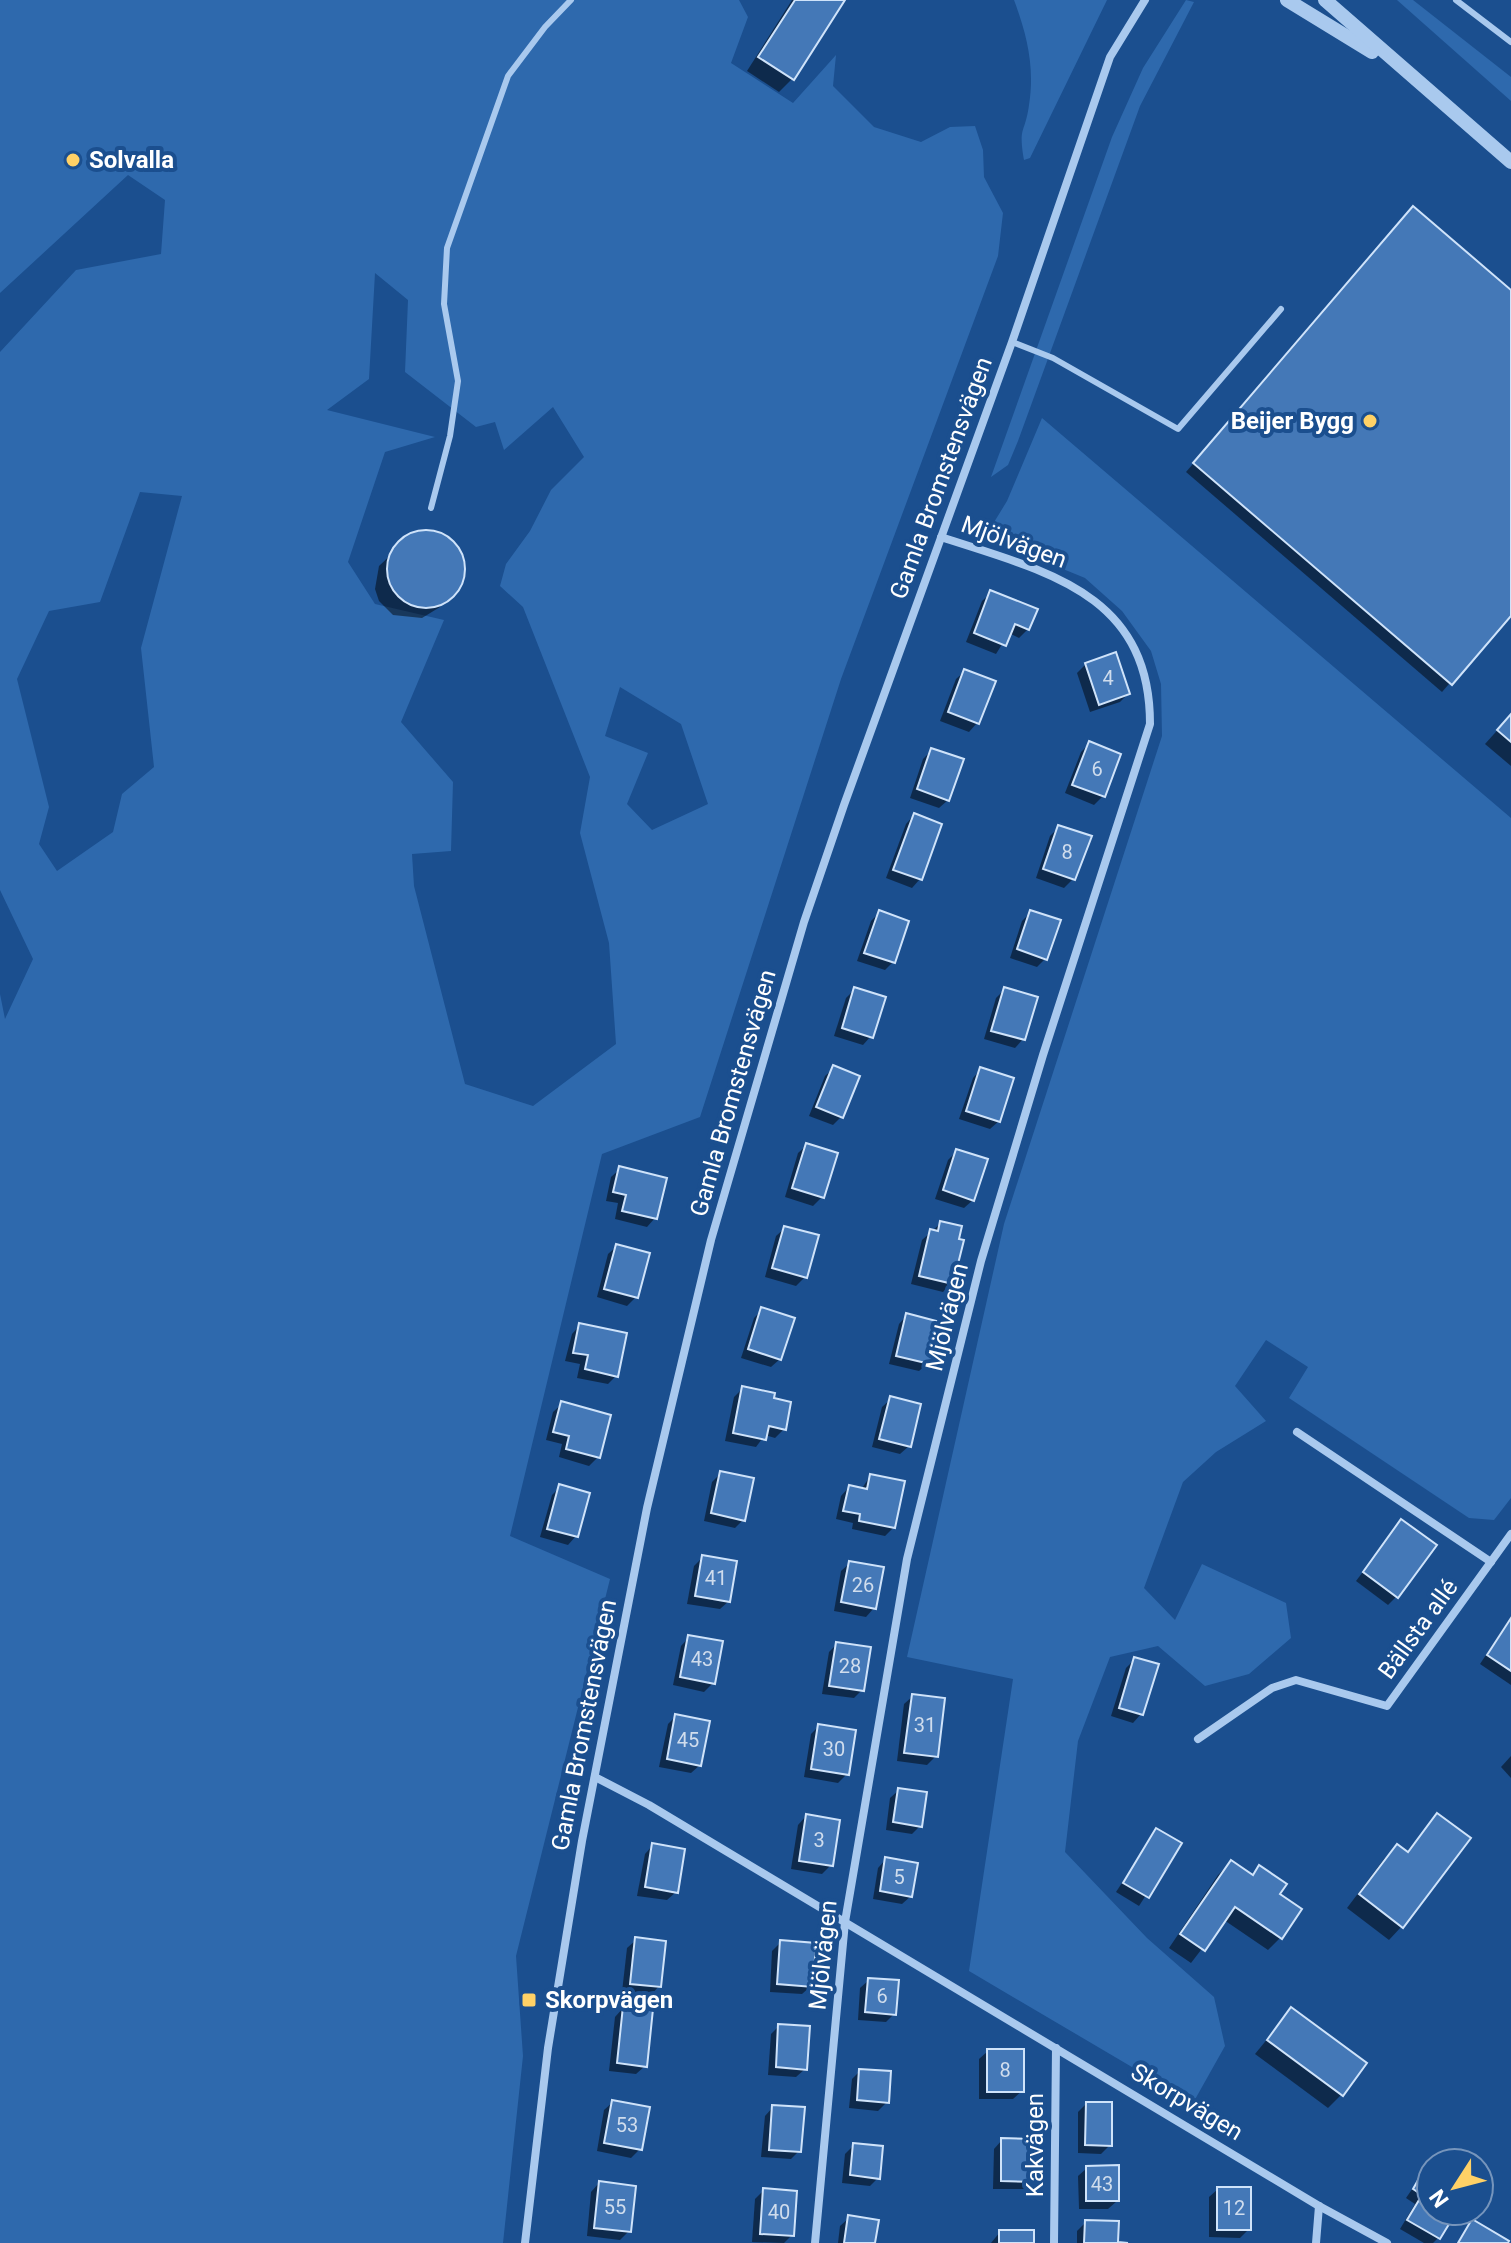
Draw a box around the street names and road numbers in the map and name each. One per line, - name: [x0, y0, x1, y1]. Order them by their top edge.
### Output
- street label: Gamla Bromstensvägen: [884, 353, 998, 603]
- street label: Mjölvägen: [957, 510, 1071, 574]
- street label: Gamla Bromstensvägen: [684, 966, 782, 1220]
- street label: Mjölvägen: [920, 1260, 974, 1374]
- street label: Bällsta allé: [1372, 1574, 1464, 1684]
- street label: Gamla Bromstensvägen: [546, 1597, 622, 1853]
- street label: Mjölvägen: [803, 1899, 843, 2011]
- street label: Skorpvägen: [1126, 2058, 1248, 2146]
- street label: Kakvägen: [1021, 2093, 1049, 2197]

